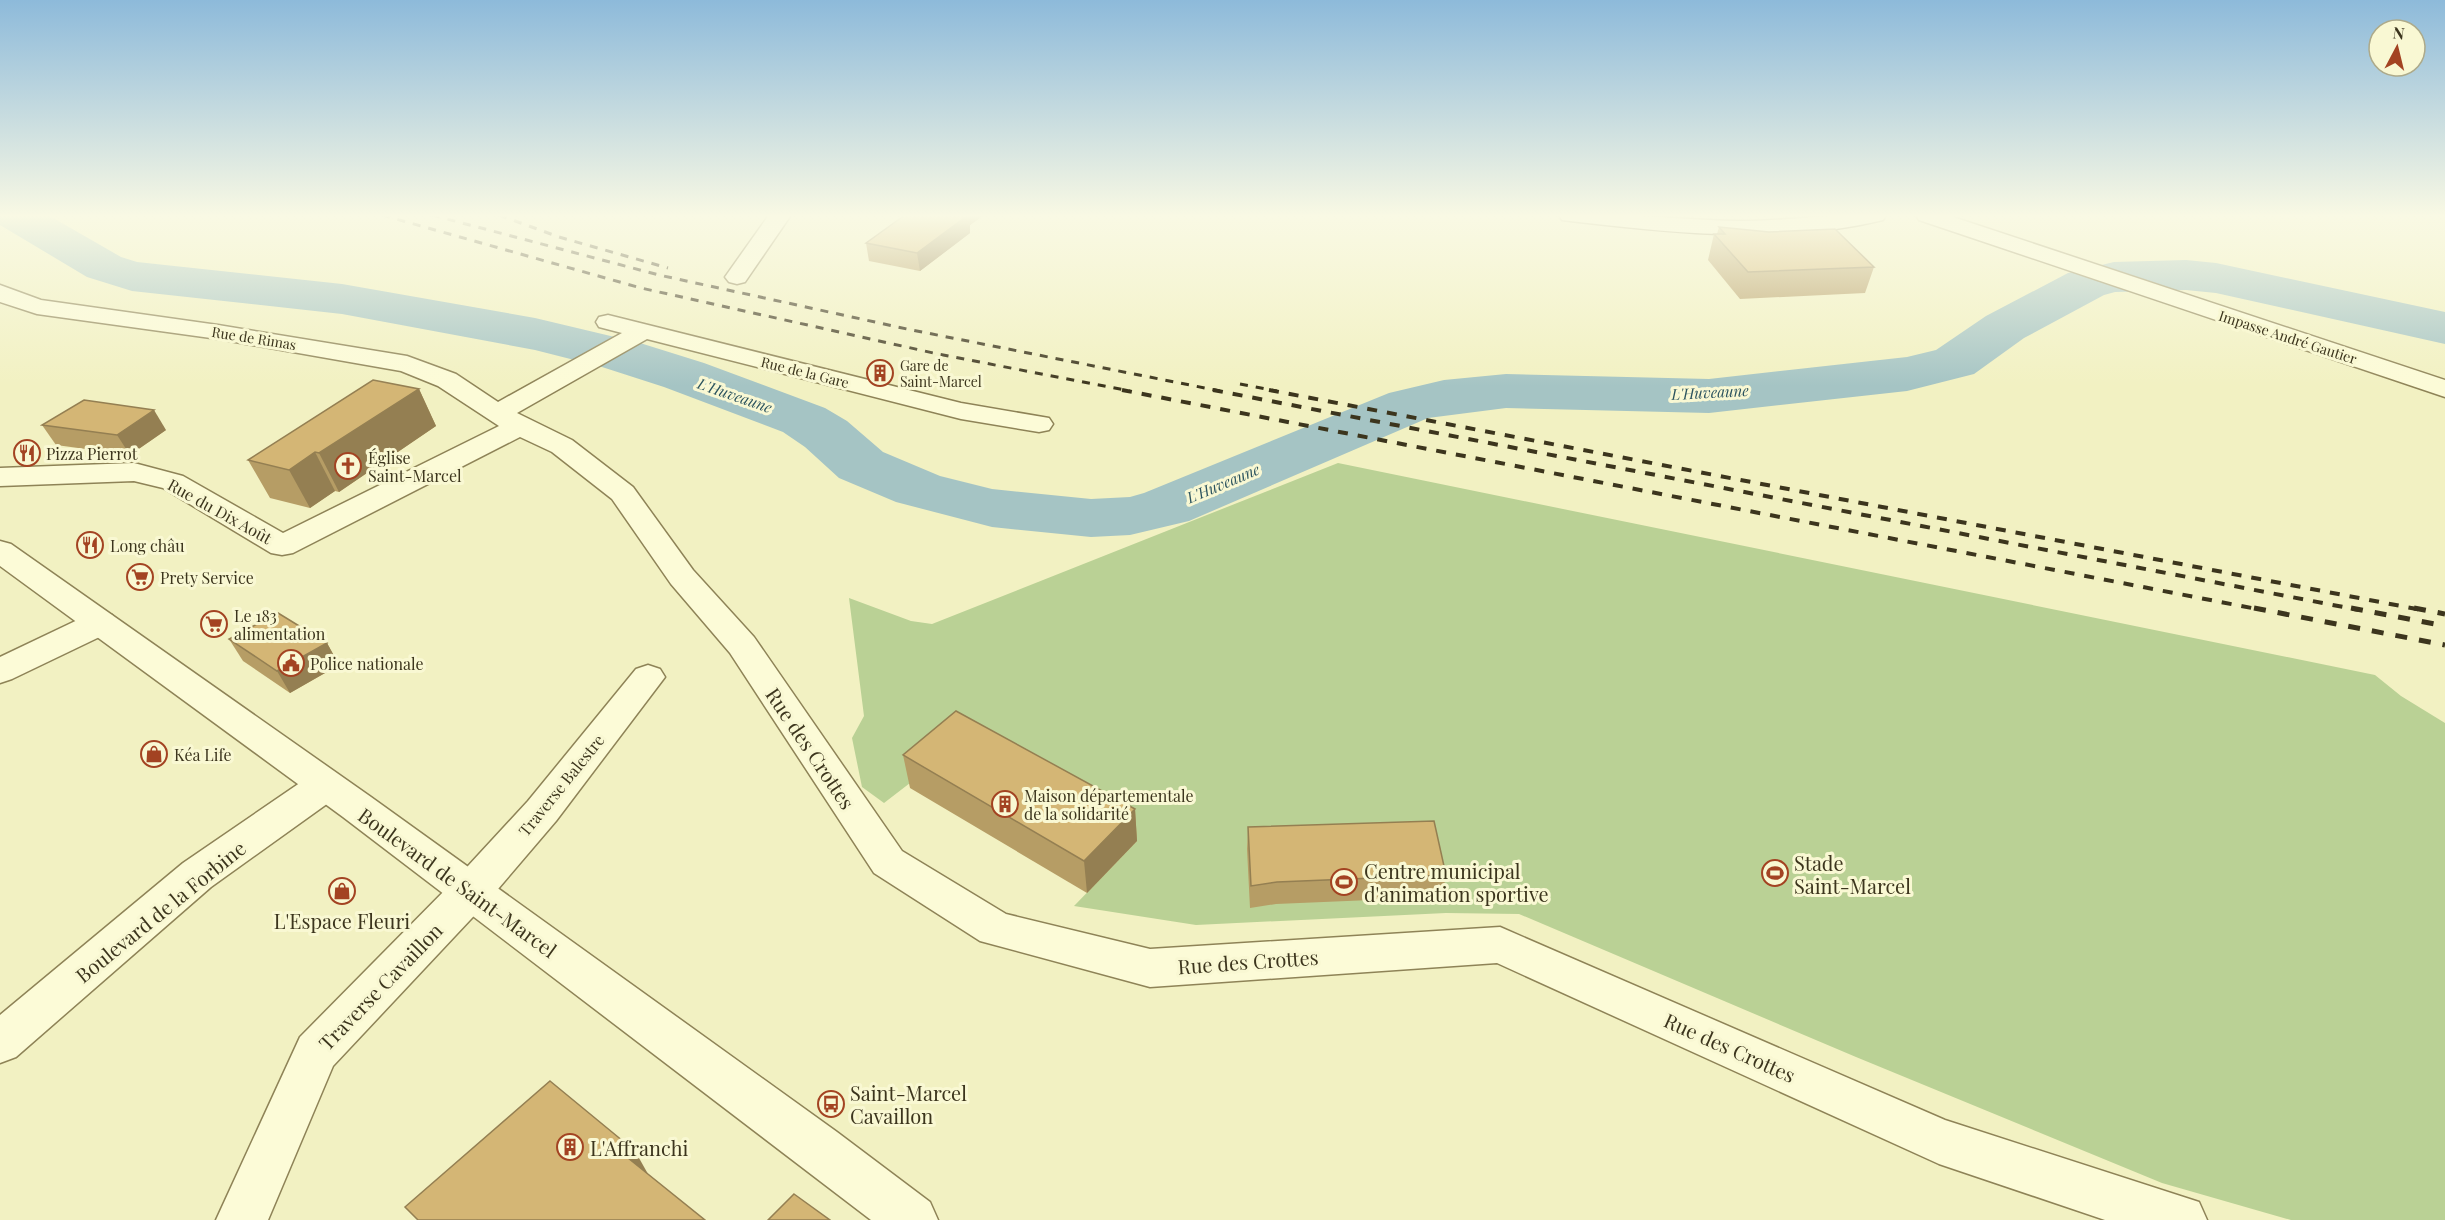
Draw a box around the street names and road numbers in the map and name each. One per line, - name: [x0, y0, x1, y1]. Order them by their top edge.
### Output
- street label: Impasse André Gautier: [2217, 306, 2360, 369]
- street label: Rue de Rimas: [210, 322, 298, 354]
- street label: Rue de la Gare: [759, 352, 851, 392]
- street label: Rue du Dix Août: [164, 474, 276, 548]
- street label: Rue des Crottes: [760, 682, 862, 814]
- street label: Traverse Balestre: [513, 730, 609, 840]
- street label: Boulevard de Saint-Marcel: [353, 801, 563, 963]
- street label: Boulevard de la Forbine: [69, 834, 251, 988]
- street label: Traverse Cavaillon: [312, 916, 448, 1055]
- street label: Rue des Crottes: [1177, 943, 1319, 979]
- street label: Rue des Crottes: [1660, 1006, 1800, 1088]

